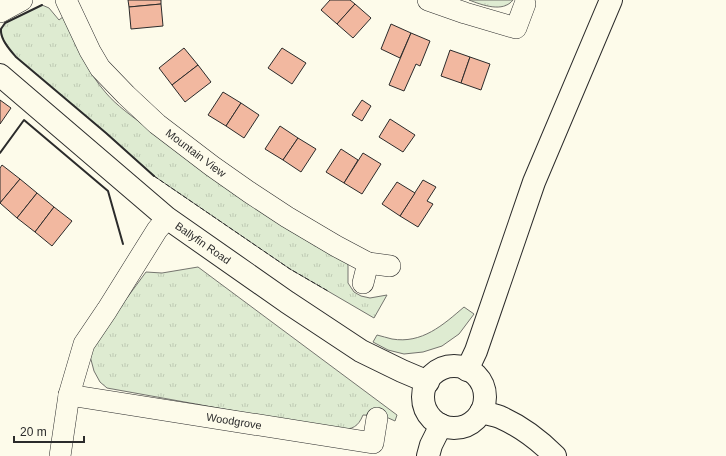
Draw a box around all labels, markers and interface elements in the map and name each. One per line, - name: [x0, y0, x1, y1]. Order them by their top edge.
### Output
- street label: Mountain View: [164, 127, 228, 179]
- street label: Ballyfin Road: [173, 219, 233, 267]
- street label: Woodgrove: [205, 411, 263, 431]
- scale bar: [14, 418, 84, 444]
- text: 20 m: [20, 425, 47, 439]

